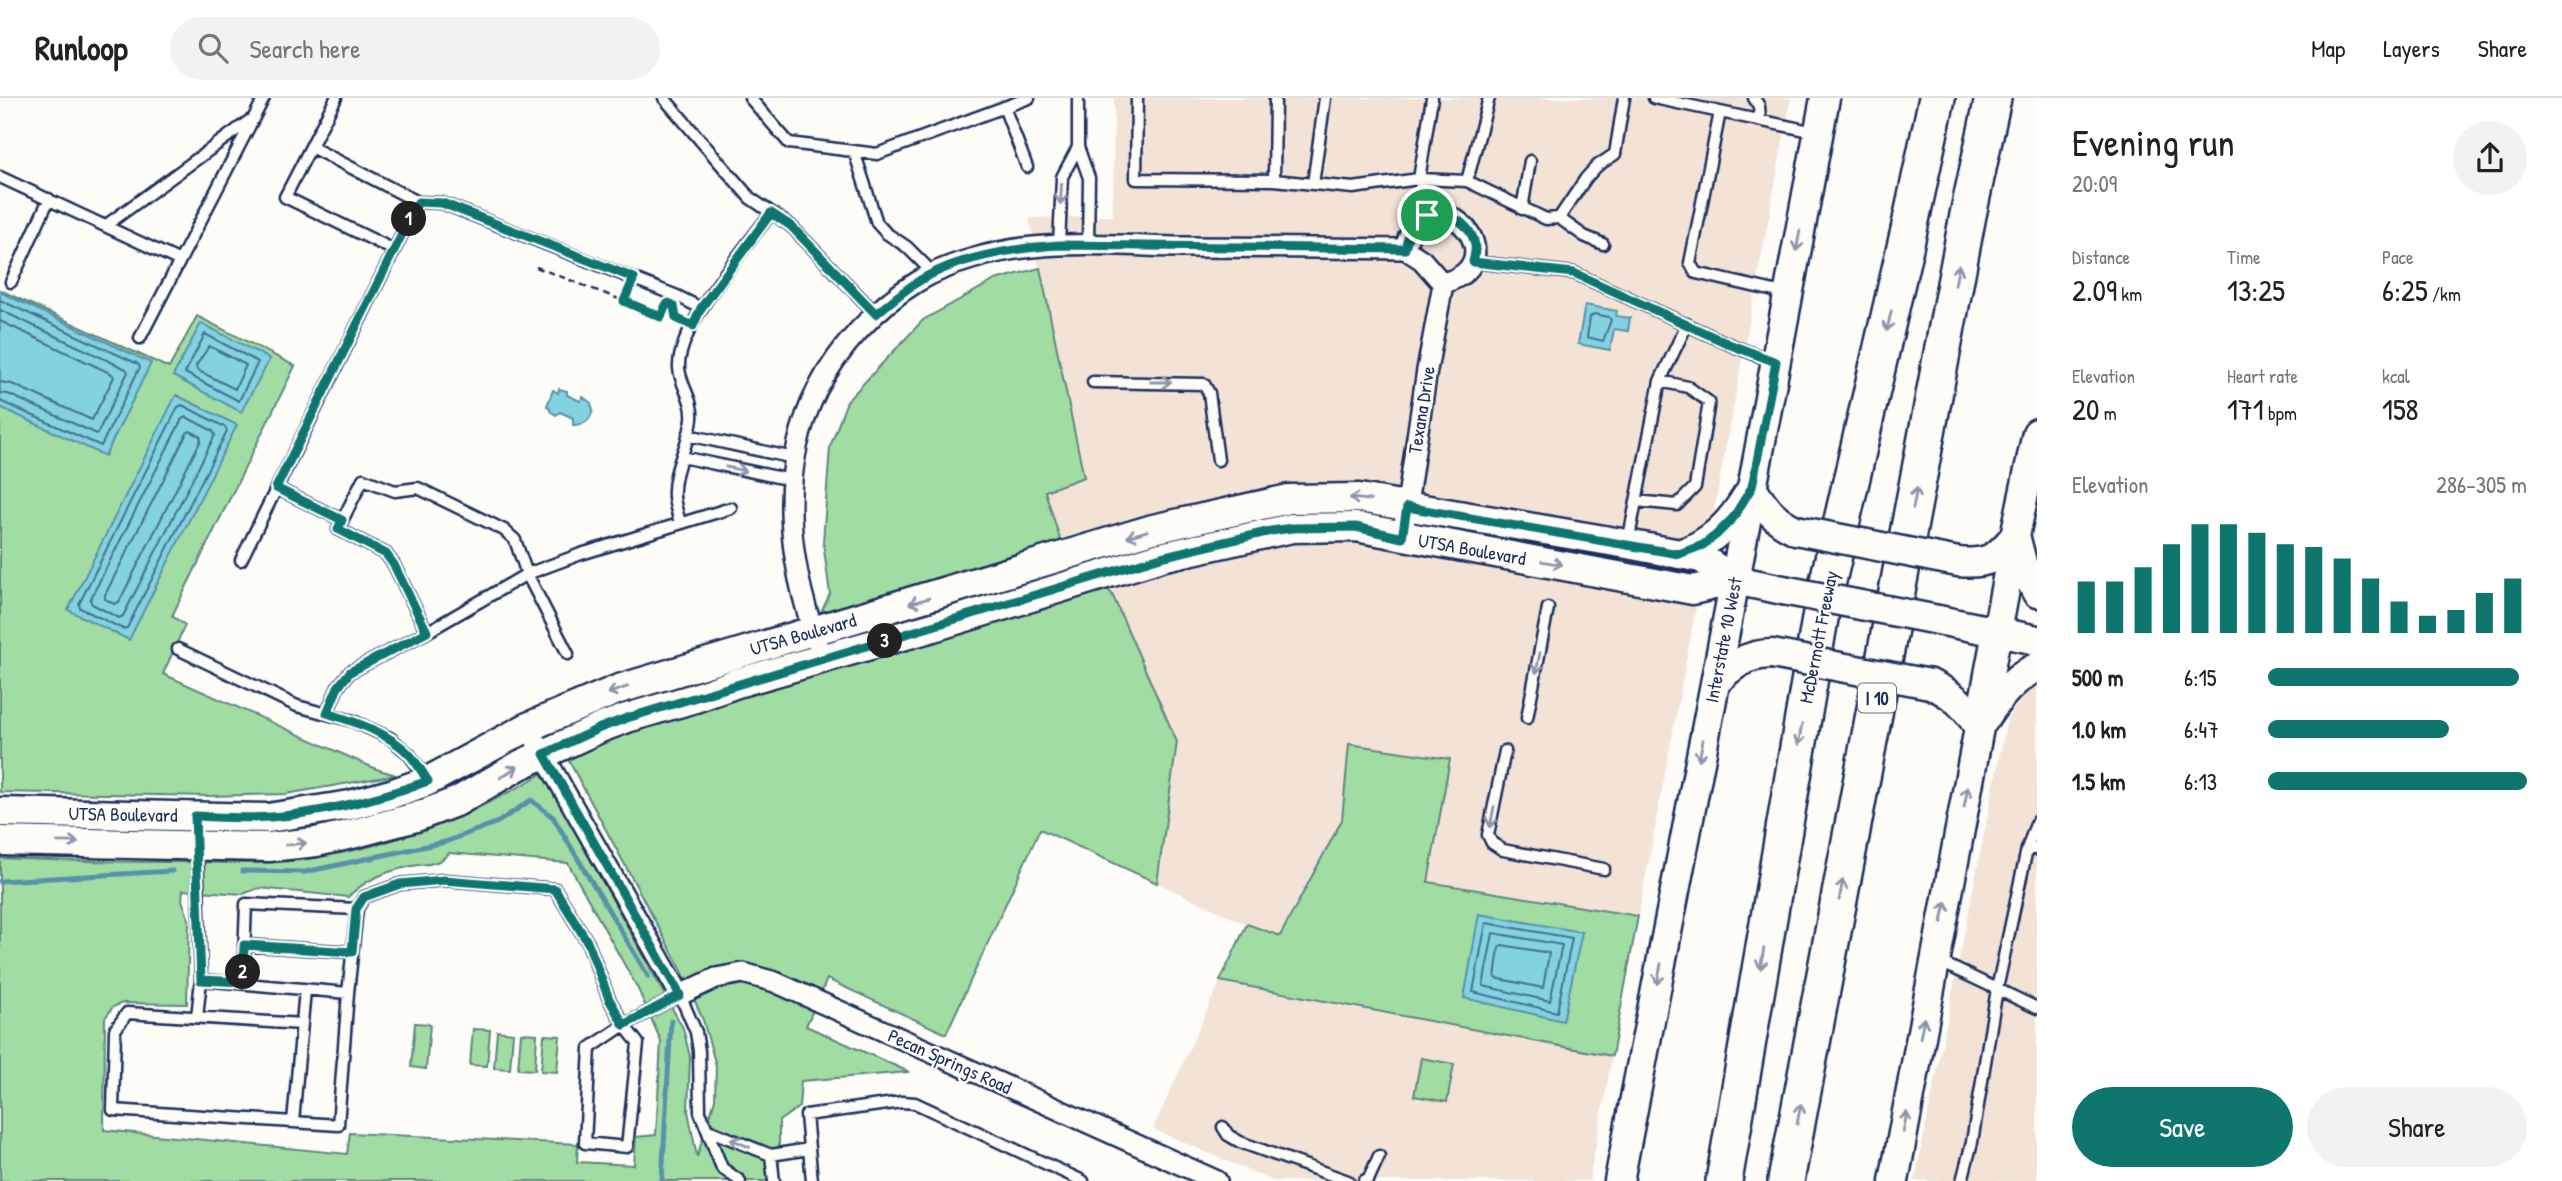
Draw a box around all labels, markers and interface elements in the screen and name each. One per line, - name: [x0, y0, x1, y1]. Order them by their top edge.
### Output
- search box: [170, 17, 660, 80]
- text: Runloop: [35, 26, 128, 70]
- icon: search: [194, 29, 232, 67]
- text: Search here: [250, 31, 361, 66]
- text: Map: [2311, 32, 2345, 64]
- text: Layers: [2383, 32, 2440, 64]
- text: Share: [2478, 32, 2527, 64]
- text: Evening run: [2072, 116, 2235, 168]
- button: share: [2453, 121, 2527, 195]
- text: 20:09: [2072, 168, 2117, 199]
- one-way arrow: [1054, 182, 1067, 205]
- pin: [1397, 185, 1457, 245]
- icon: arrive: [1408, 196, 1446, 234]
- pin: 1: [392, 202, 426, 236]
- text: 1: [405, 205, 412, 231]
- one-way arrow: [1791, 229, 1805, 252]
- text: Distance: [2072, 244, 2130, 270]
- text: Time: [2227, 244, 2261, 270]
- text: Pace: [2382, 244, 2414, 270]
- one-way arrow: [1951, 264, 1964, 287]
- text: 2.09: [2072, 270, 2117, 310]
- text: 13:25: [2227, 270, 2285, 310]
- text: 6:25: [2382, 270, 2428, 310]
- text: km: [2117, 281, 2142, 307]
- text: /km: [2428, 281, 2461, 307]
- one-way arrow: [1881, 309, 1895, 332]
- text: Elevation: [2072, 363, 2135, 389]
- text: Heart rate: [2227, 363, 2298, 389]
- text: kcal: [2382, 363, 2410, 389]
- street label: Texana Drive: [1401, 364, 1441, 456]
- one-way arrow: [1149, 375, 1172, 389]
- text: 20: [2072, 389, 2099, 429]
- text: 171: [2227, 389, 2264, 429]
- text: 158: [2382, 389, 2419, 429]
- text: m: [2099, 400, 2117, 426]
- text: bpm: [2264, 400, 2297, 426]
- one-way arrow: [724, 462, 747, 476]
- text: Elevation: [2072, 469, 2148, 500]
- text: 286–305 m: [2436, 469, 2527, 500]
- one-way arrow: [1908, 487, 1922, 510]
- one-way arrow: [1349, 493, 1372, 506]
- street label: UTSA Boulevard: [1416, 527, 1529, 571]
- one-way arrow: [1126, 529, 1148, 542]
- one-way arrow: [1540, 557, 1563, 570]
- street label: McDermott Freeway: [1792, 569, 1844, 705]
- street label: Interstate 10 West: [1698, 575, 1748, 705]
- one-way arrow: [909, 595, 931, 608]
- street label: UTSA Boulevard: [747, 606, 860, 662]
- pin: 3: [868, 624, 903, 658]
- text: 3: [880, 627, 889, 653]
- one-way arrow: [1530, 651, 1544, 674]
- text: 500 m: [2072, 662, 2123, 693]
- text: 6:15: [2184, 662, 2217, 693]
- road number: I 10: [1858, 684, 1896, 712]
- one-way arrow: [608, 685, 630, 697]
- text: 1.0 km: [2072, 714, 2126, 745]
- text: 6:47: [2184, 714, 2219, 745]
- one-way arrow: [1793, 723, 1806, 746]
- one-way arrow: [1694, 738, 1708, 761]
- one-way arrow: [499, 765, 518, 779]
- text: 1.5 km: [2072, 766, 2125, 797]
- text: 6:13: [2184, 766, 2217, 797]
- one-way arrow: [1959, 787, 1973, 809]
- street label: UTSA Boulevard: [68, 800, 178, 828]
- one-way arrow: [1484, 806, 1498, 828]
- one-way arrow: [56, 836, 79, 849]
- one-way arrow: [284, 837, 306, 850]
- one-way arrow: [1835, 879, 1848, 902]
- one-way arrow: [1938, 901, 1951, 924]
- one-way arrow: [1755, 947, 1768, 970]
- pin: 2: [226, 954, 260, 990]
- text: 2: [238, 958, 247, 984]
- one-way arrow: [1651, 962, 1665, 985]
- one-way arrow: [1916, 1017, 1929, 1040]
- street label: Pecan Springs Road: [884, 1022, 1016, 1100]
- button: Save: [2072, 1087, 2293, 1167]
- button: Share: [2307, 1087, 2527, 1167]
- one-way arrow: [1792, 1103, 1806, 1126]
- one-way arrow: [1899, 1112, 1912, 1134]
- one-way arrow: [729, 1136, 751, 1149]

